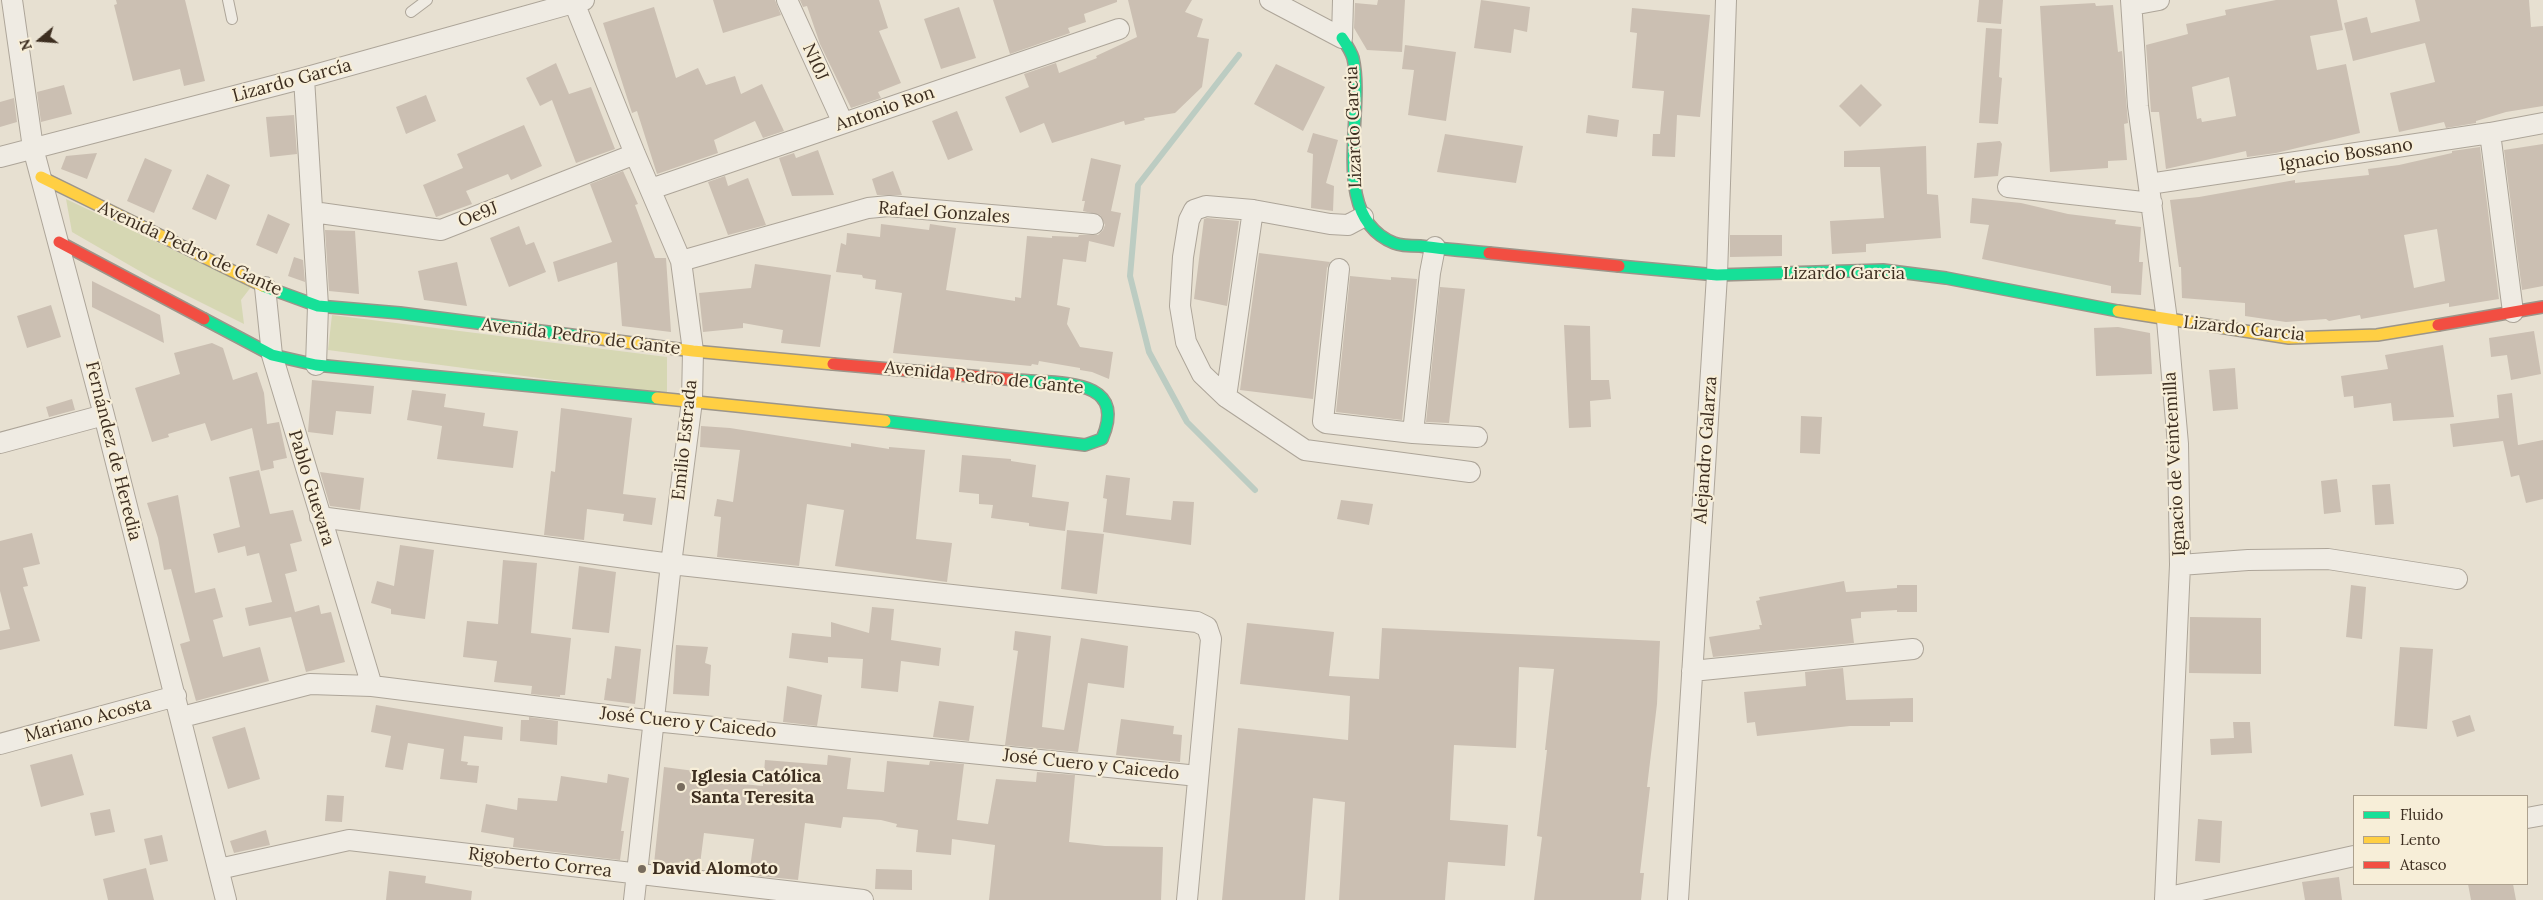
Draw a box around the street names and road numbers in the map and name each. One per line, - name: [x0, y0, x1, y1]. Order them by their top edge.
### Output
- street label: N10J: [797, 40, 833, 84]
- street label: Lizardo García: [230, 55, 354, 107]
- street label: Lizardo Garcia: [1341, 66, 1367, 188]
- street label: Antonio Ron: [833, 82, 937, 136]
- street label: Ignacio Bossano: [2278, 134, 2414, 176]
- street label: Avenida Pedro de Gante: [95, 197, 285, 301]
- street label: Oe9J: [455, 198, 501, 232]
- street label: Rafael Gonzales: [877, 198, 1011, 228]
- street label: Lizardo Garcia: [1783, 263, 1905, 285]
- street label: Lizardo Garcia: [2182, 312, 2306, 346]
- street label: Avenida Pedro de Gante: [480, 314, 682, 360]
- street label: Avenida Pedro de Gante: [883, 357, 1085, 399]
- street label: Fernández de Heredia: [80, 359, 146, 543]
- street label: Ignacio de Veintemilla: [2159, 371, 2191, 557]
- street label: Alejandro Galarza: [1690, 375, 1722, 525]
- street label: Emilio Estrada: [668, 379, 702, 501]
- street label: Pablo Guevara: [283, 427, 339, 549]
- street label: Mariano Acosta: [22, 693, 154, 747]
- street label: José Cuero y Caicedo: [599, 703, 777, 743]
- street label: José Cuero y Caicedo: [1002, 745, 1180, 785]
- street label: Rigoberto Correa: [467, 843, 613, 883]

